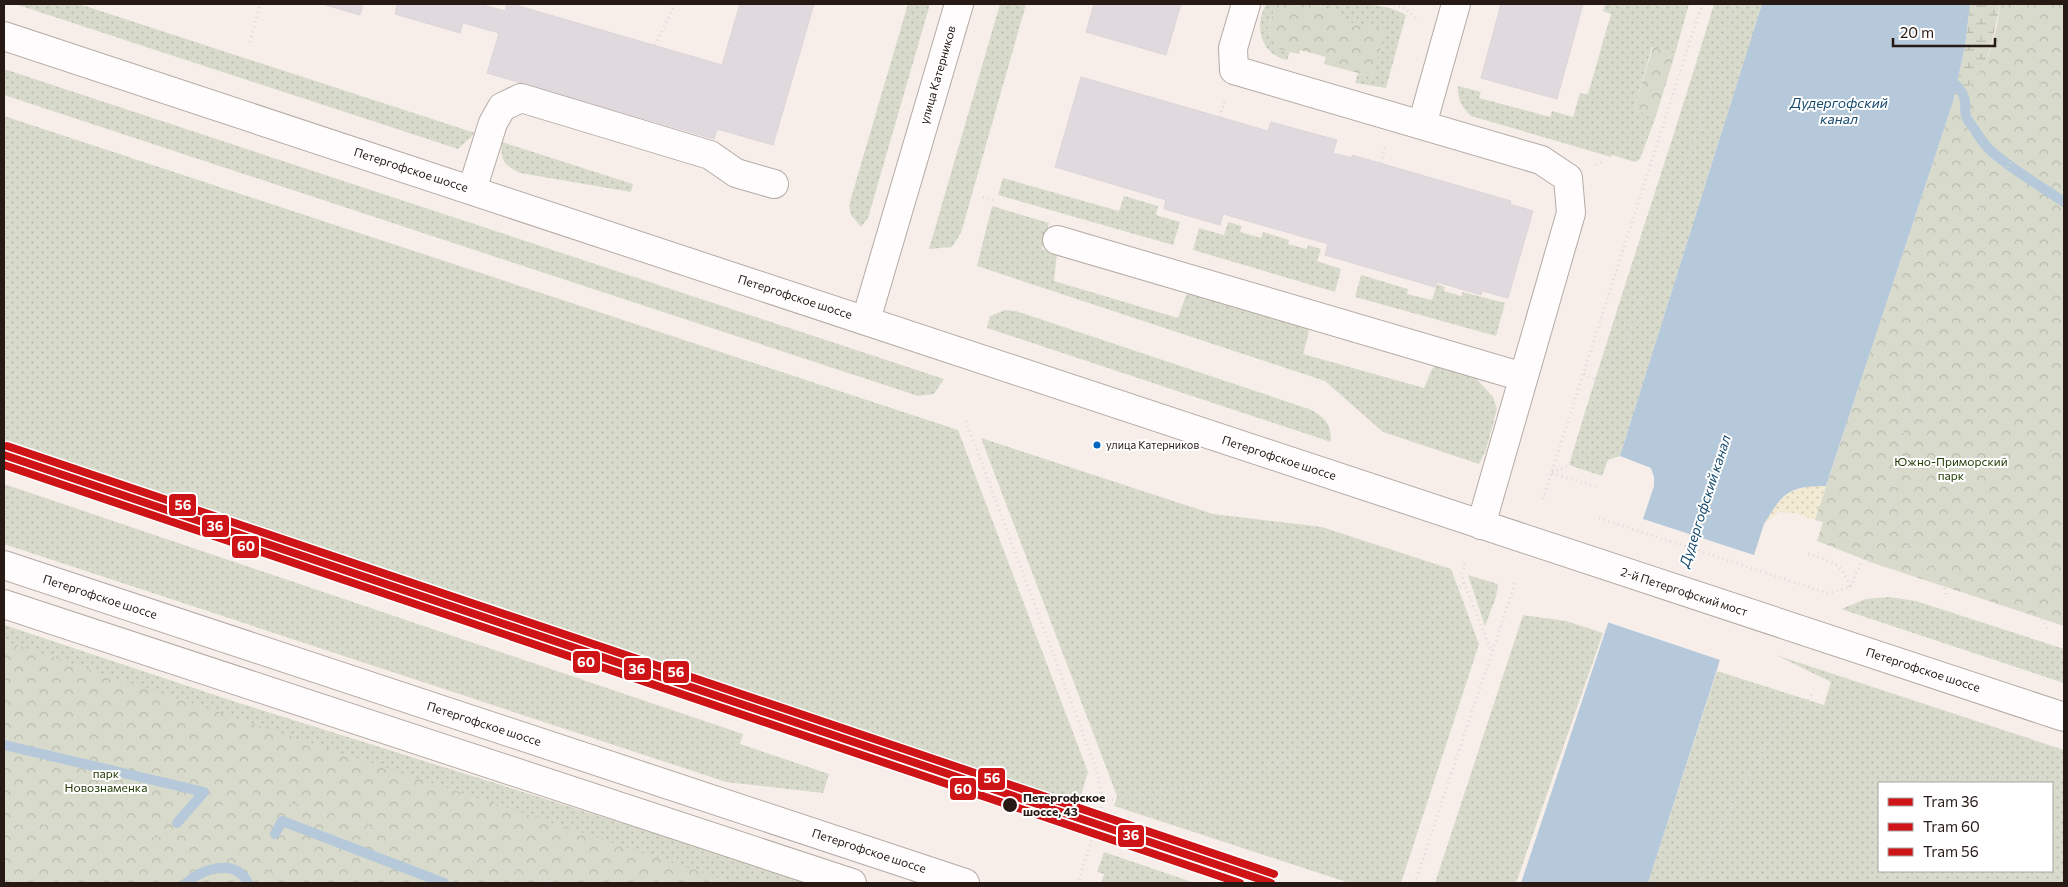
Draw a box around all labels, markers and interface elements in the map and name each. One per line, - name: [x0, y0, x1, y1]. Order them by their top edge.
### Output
- scale bar: [1893, 15, 1996, 47]
- text: 20 m: [1900, 23, 1934, 41]
- street label: улица Катерников: [916, 24, 958, 126]
- water label: Дудергофский канал: [1788, 94, 1888, 127]
- street label: Петергофское шоссе: [352, 144, 470, 194]
- street label: Петергофское шоссе: [736, 271, 854, 321]
- street label: Петергофское шоссе: [1220, 432, 1338, 482]
- water label: Дудергофский канал: [1674, 433, 1734, 571]
- place label: улица Катерников: [1106, 438, 1199, 451]
- marker: улица Катерников: [1092, 440, 1102, 450]
- park label: Южно-Приморский парк: [1894, 454, 2008, 482]
- line badge: 56: [168, 493, 197, 517]
- text: 56: [175, 496, 192, 513]
- line badge: 36: [201, 514, 230, 538]
- text: 36: [207, 517, 224, 534]
- line badge: 60: [231, 535, 260, 559]
- text: 60: [237, 537, 255, 554]
- street label: 2-й Петергофский мост: [1619, 564, 1750, 618]
- street label: Петергофское шоссе: [41, 571, 159, 621]
- street label: Петергофское шоссе: [1864, 644, 1982, 694]
- line badge: 60: [572, 650, 601, 674]
- text: 60: [577, 653, 595, 670]
- line badge: 36: [623, 657, 652, 681]
- text: 36: [629, 660, 646, 677]
- line badge: 56: [662, 660, 690, 684]
- text: 56: [668, 663, 685, 680]
- street label: Петергофское шоссе: [425, 698, 543, 748]
- park label: парк Новознаменка: [65, 766, 147, 794]
- line badge: 56: [977, 767, 1006, 791]
- text: 56: [984, 769, 1001, 786]
- line badge: 60: [949, 777, 977, 801]
- text: 60: [954, 780, 972, 797]
- legend: [1878, 782, 2053, 872]
- place label: Петергофское шоссе, 43: [1023, 790, 1105, 818]
- text: Tram 36: [1923, 792, 1979, 810]
- marker: Петергофское шоссе, 43: [1001, 796, 1019, 814]
- text: Tram 60: [1923, 817, 1980, 835]
- line badge: 36: [1117, 824, 1145, 848]
- street label: Петергофское шоссе: [810, 825, 928, 875]
- text: 36: [1123, 826, 1140, 843]
- text: Tram 56: [1923, 842, 1979, 860]

